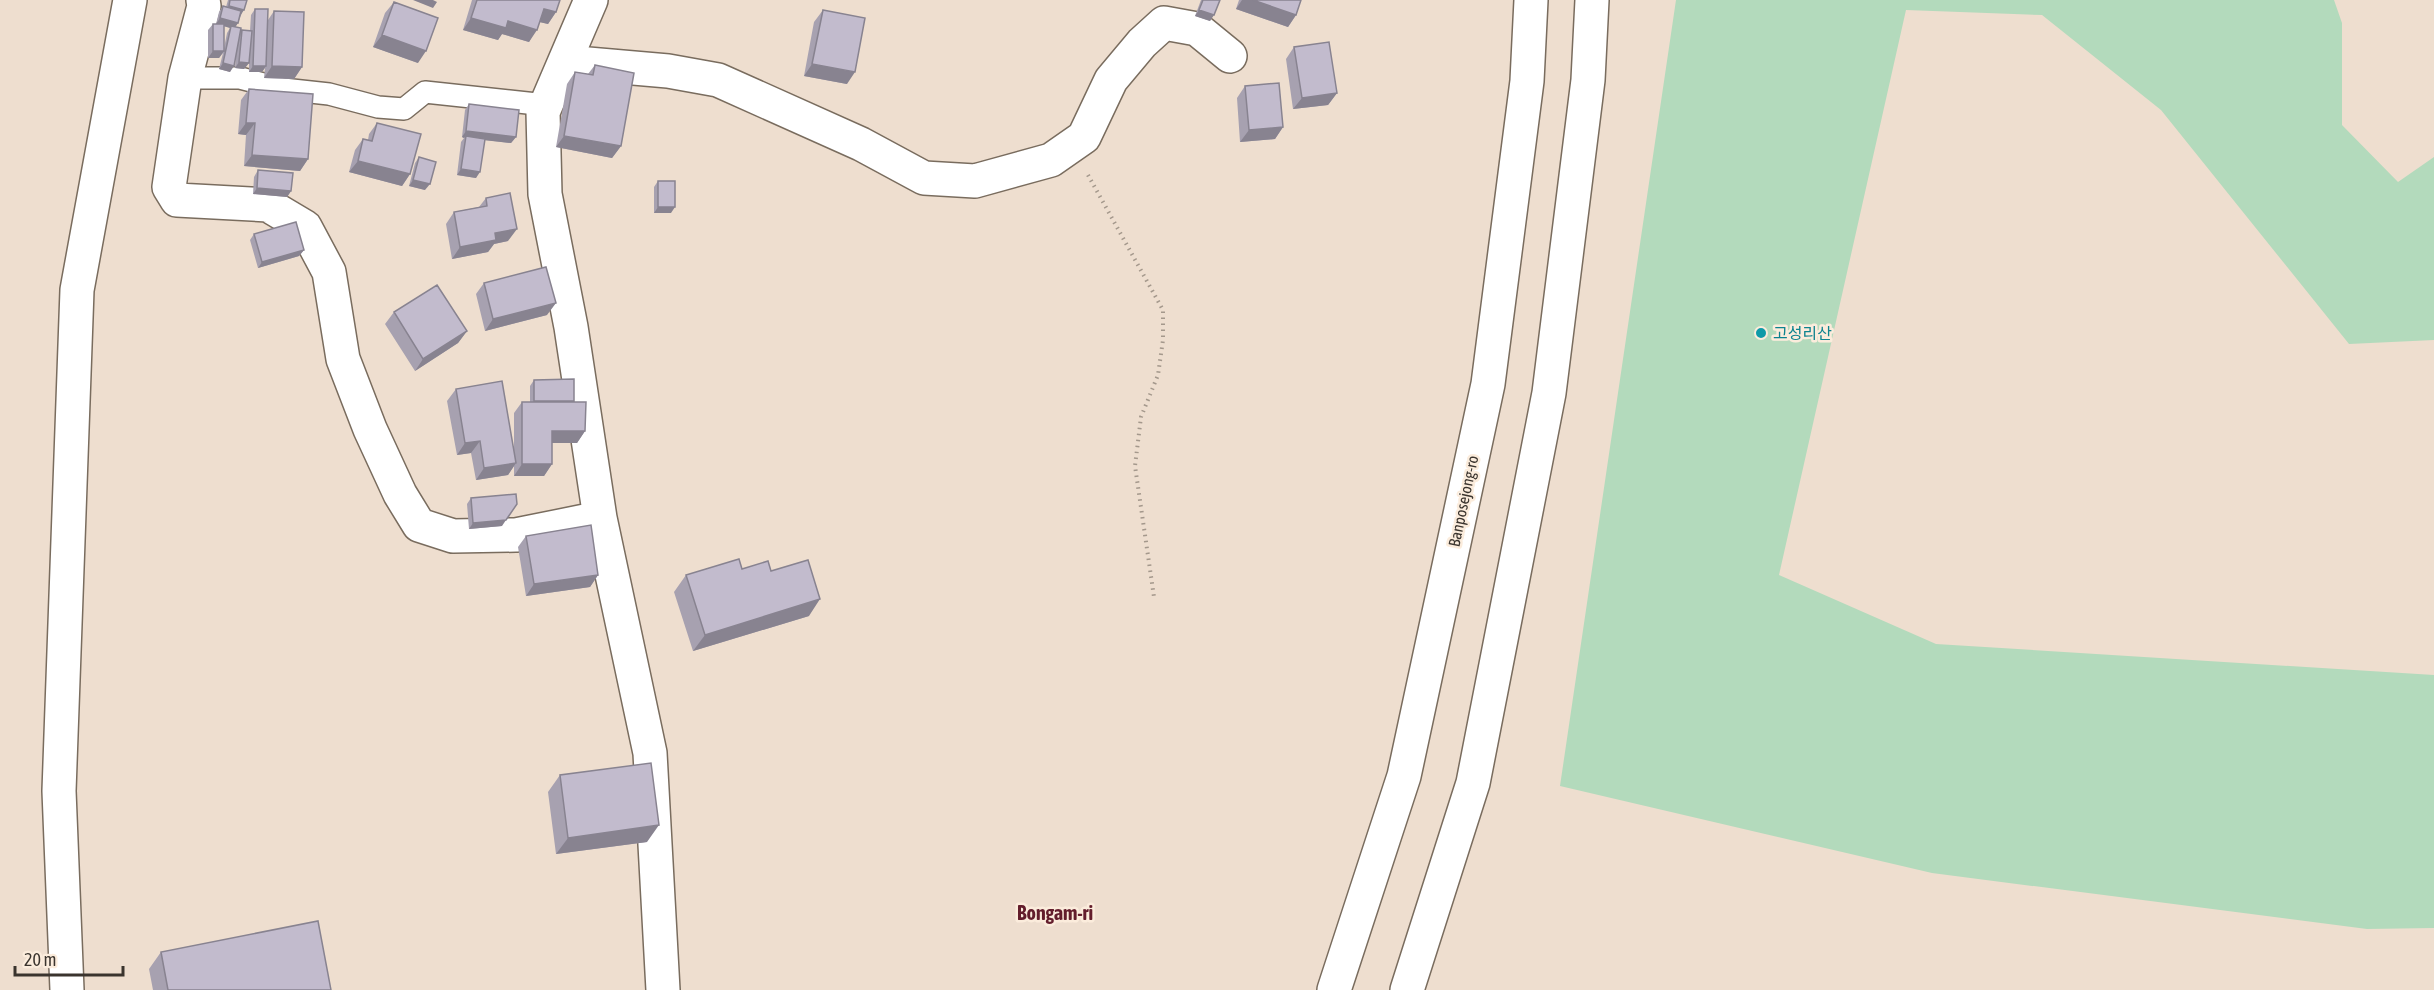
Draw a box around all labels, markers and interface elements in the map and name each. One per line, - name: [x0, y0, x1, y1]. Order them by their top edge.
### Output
- place label: 고성리산: [1773, 324, 1832, 342]
- marker: 고성리산: [1754, 326, 1768, 340]
- street label: Banposejong-ro: [1445, 454, 1482, 549]
- district label: Bongam-ri: [1017, 901, 1093, 924]
- scale bar: [15, 939, 123, 977]
- text: 20 m: [24, 949, 56, 970]

